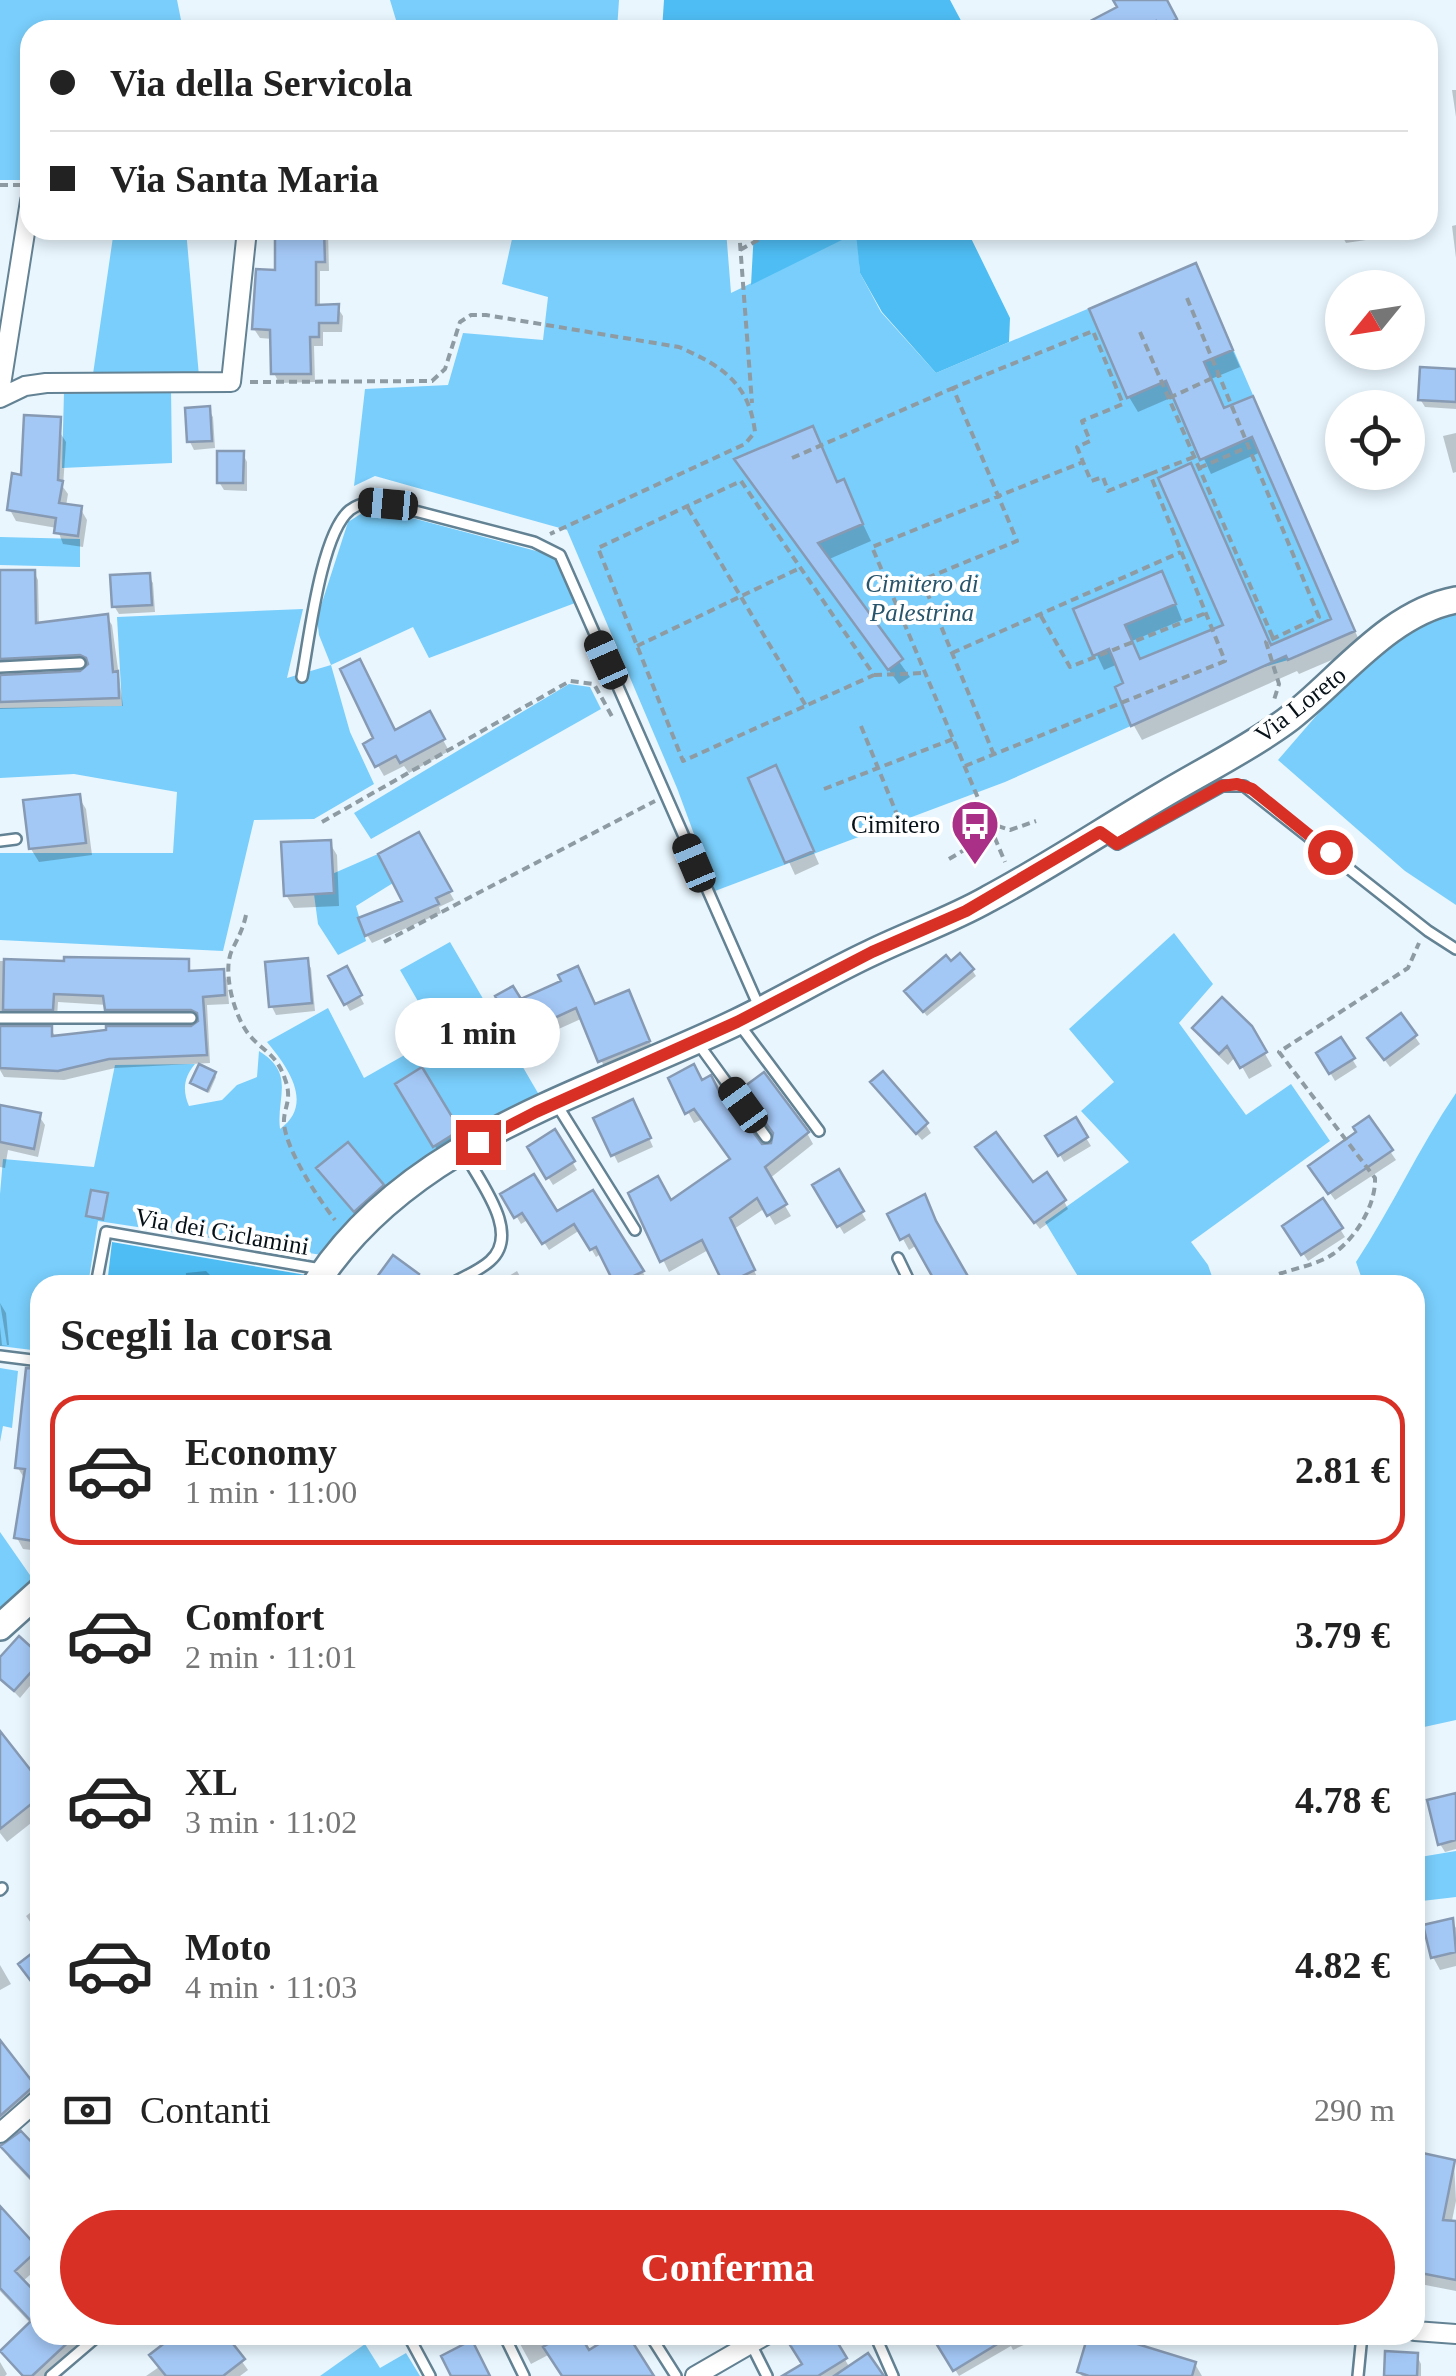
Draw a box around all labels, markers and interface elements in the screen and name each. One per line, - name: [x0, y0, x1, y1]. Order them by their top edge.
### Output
- text: Via della Servicola: [110, 62, 413, 104]
- text: Via Santa Maria: [110, 158, 379, 200]
- north arrow: [1325, 270, 1425, 370]
- map controls: [1325, 270, 1425, 490]
- button: locate: [1325, 390, 1425, 490]
- car: [357, 486, 419, 522]
- park label: Cimitero di Palestrina: [865, 570, 979, 626]
- car: [580, 626, 632, 694]
- street label: Via Loreto: [1250, 661, 1351, 748]
- bus stop icon: Cimitero: [949, 798, 1001, 866]
- place label: Cimitero: [851, 811, 940, 838]
- car: [668, 830, 720, 896]
- route start: [1308, 830, 1353, 875]
- callout: 1 min: [396, 997, 560, 1067]
- text: 1 min: [439, 1015, 516, 1051]
- car: [713, 1072, 773, 1138]
- route end: [456, 1120, 501, 1165]
- street label: Via dei Ciclamini: [133, 1203, 311, 1260]
- text: Scegli la corsa: [60, 1310, 332, 1360]
- icon: car: [65, 1425, 155, 1515]
- text: Economy: [185, 1431, 337, 1473]
- text: 2.81 €: [1295, 1449, 1390, 1491]
- text: 1 min · 11:00: [185, 1474, 357, 1510]
- icon: car: [65, 1590, 155, 1680]
- text: Comfort: [185, 1596, 324, 1638]
- text: 3.79 €: [1295, 1614, 1390, 1656]
- text: 2 min · 11:01: [185, 1639, 357, 1675]
- icon: car: [65, 1755, 155, 1845]
- text: XL: [185, 1761, 238, 1803]
- text: 4.78 €: [1295, 1779, 1390, 1821]
- text: 3 min · 11:02: [185, 1804, 357, 1840]
- icon: car: [65, 1920, 155, 2010]
- text: Moto: [185, 1926, 272, 1968]
- text: 4.82 €: [1295, 1944, 1390, 1986]
- text: 4 min · 11:03: [185, 1969, 357, 2005]
- icon: cash: [60, 2083, 115, 2138]
- text: Contanti: [140, 2089, 271, 2131]
- text: 290 m: [1314, 2092, 1395, 2128]
- button: Conferma: [60, 2210, 1395, 2325]

